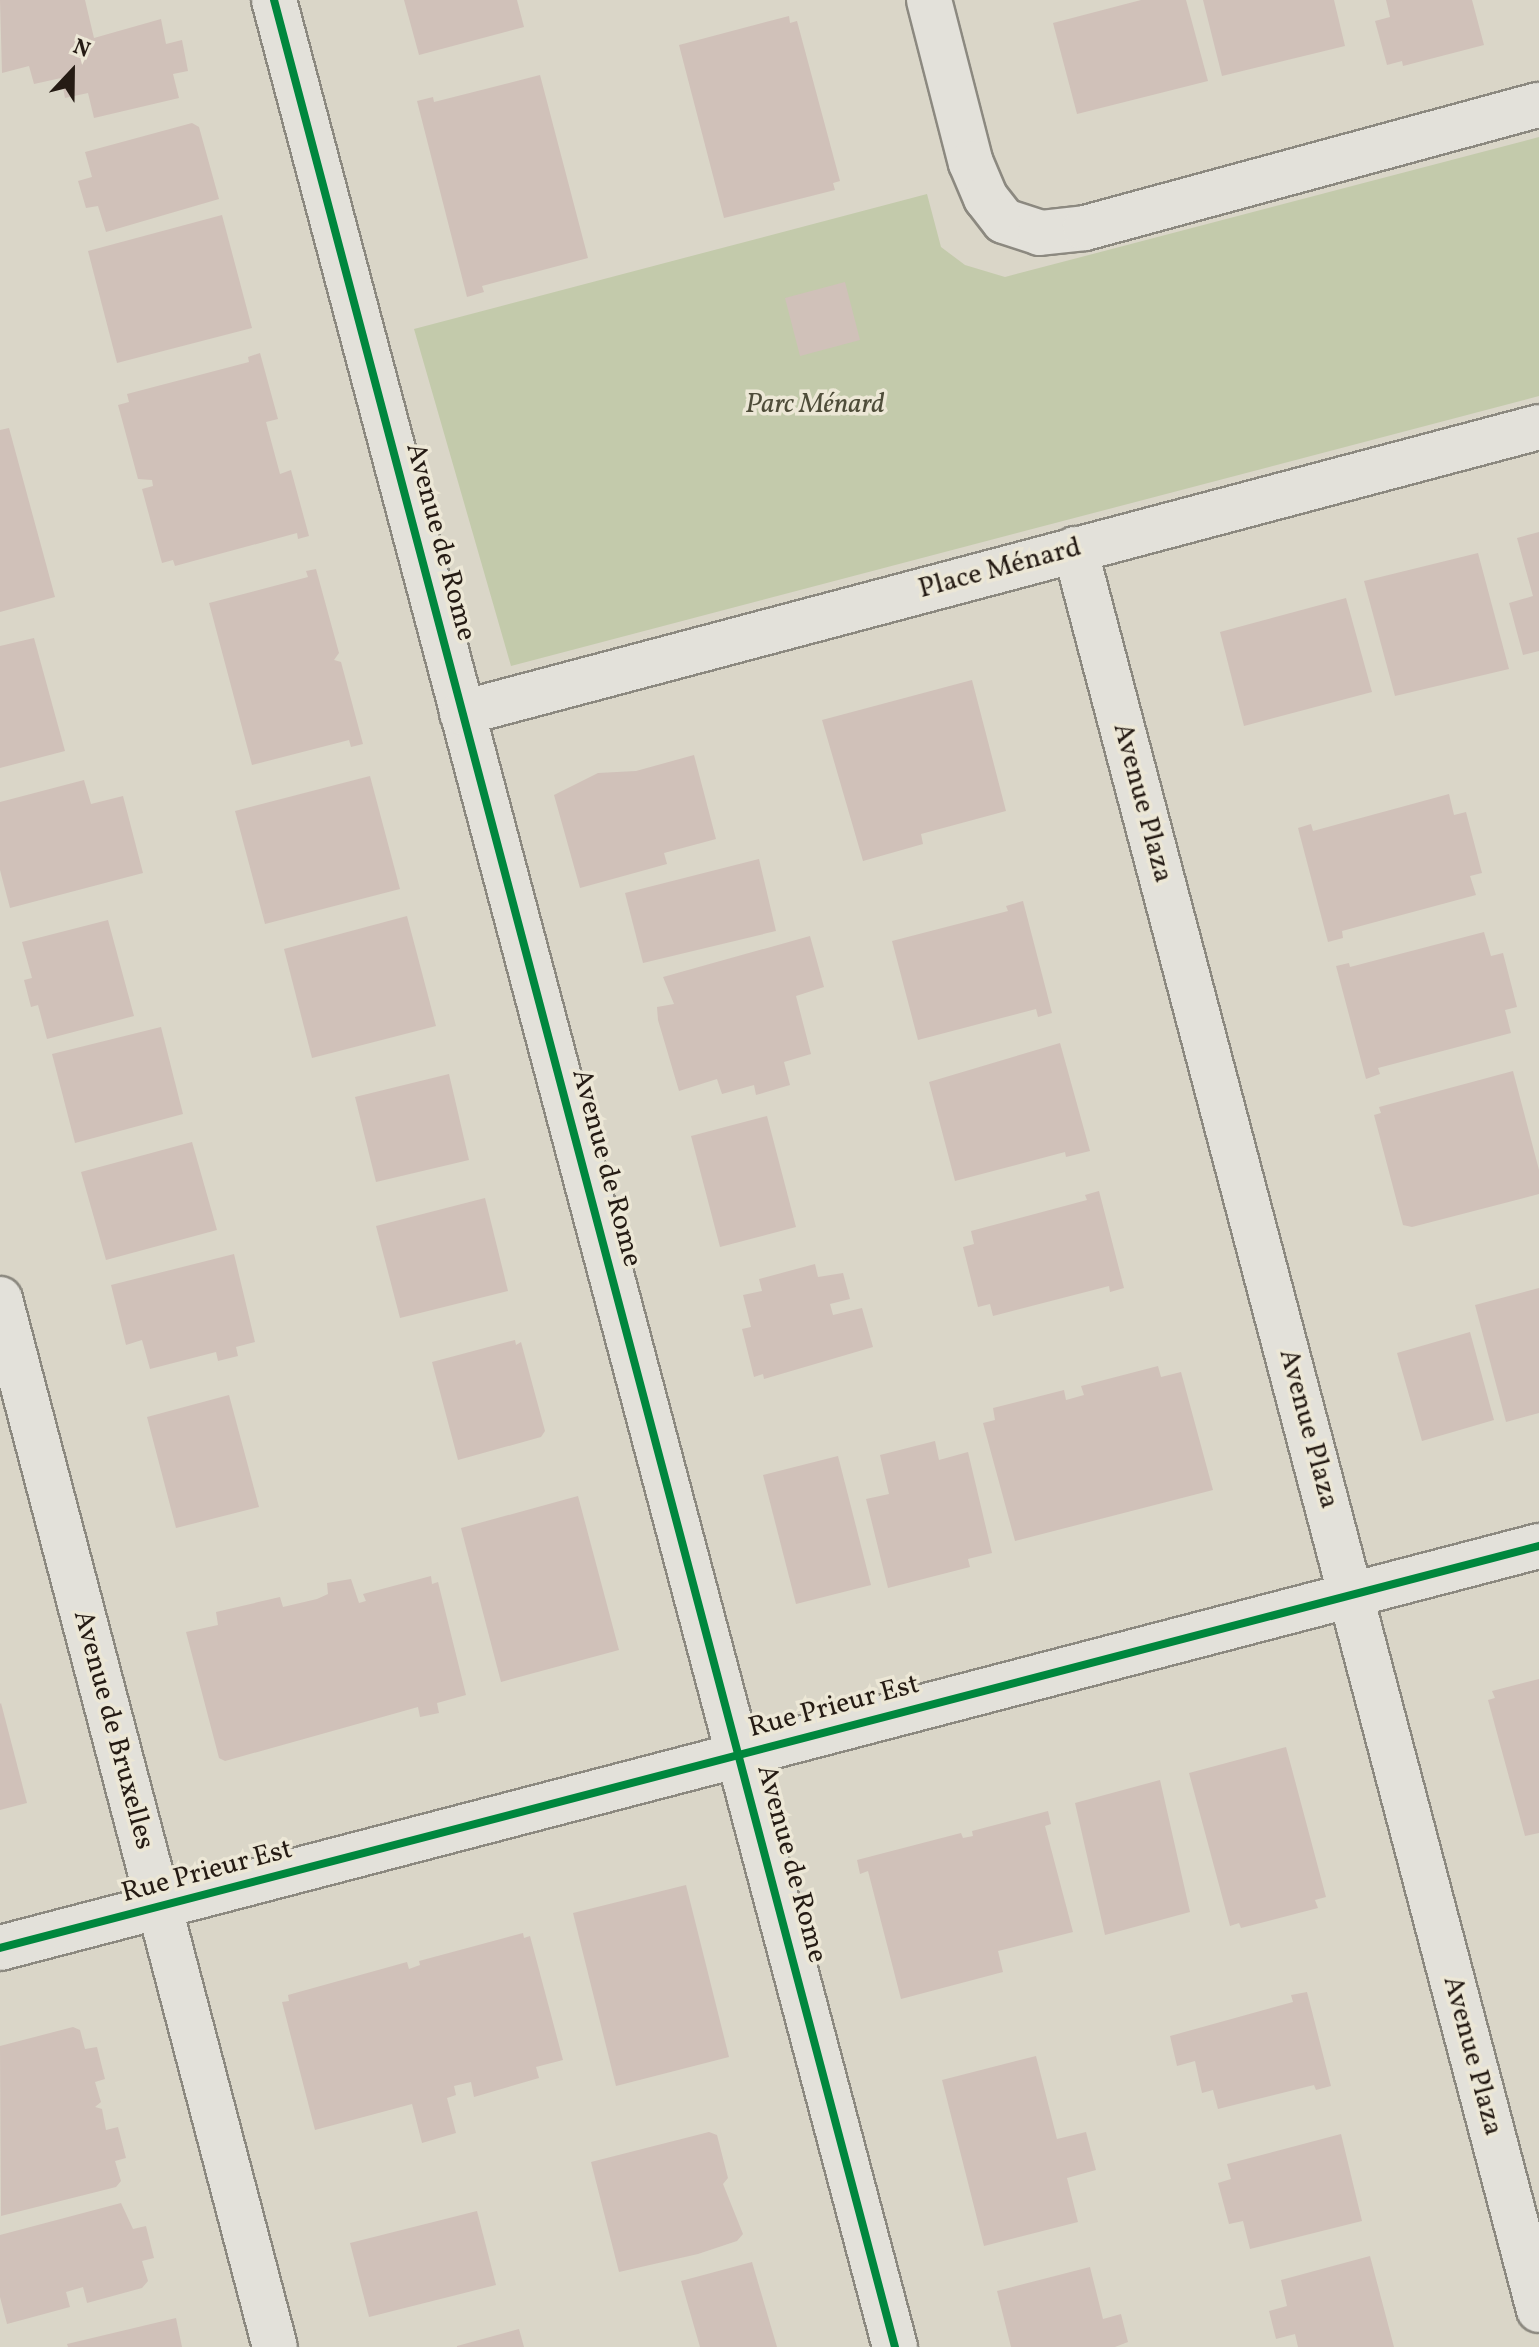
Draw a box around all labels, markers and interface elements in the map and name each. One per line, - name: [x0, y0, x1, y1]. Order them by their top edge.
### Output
- north arrow: [32, 32, 112, 112]
- text: N: [68, 32, 94, 67]
- park label: Parc Ménard: [745, 388, 885, 422]
- street label: Avenue de Rome: [397, 439, 483, 645]
- street label: Place Ménard: [915, 531, 1085, 607]
- street label: Avenue Plaza: [1105, 720, 1179, 886]
- street label: Avenue de Rome: [563, 1065, 649, 1271]
- street label: Avenue Plaza: [1271, 1346, 1345, 1512]
- street label: Avenue de Bruxelles: [65, 1607, 161, 1853]
- street label: Rue Prieur Est: [745, 1668, 923, 1746]
- street label: Avenue de Rome: [748, 1761, 834, 1967]
- street label: Rue Prieur Est: [118, 1833, 296, 1911]
- street label: Avenue Plaza: [1435, 1973, 1509, 2139]

